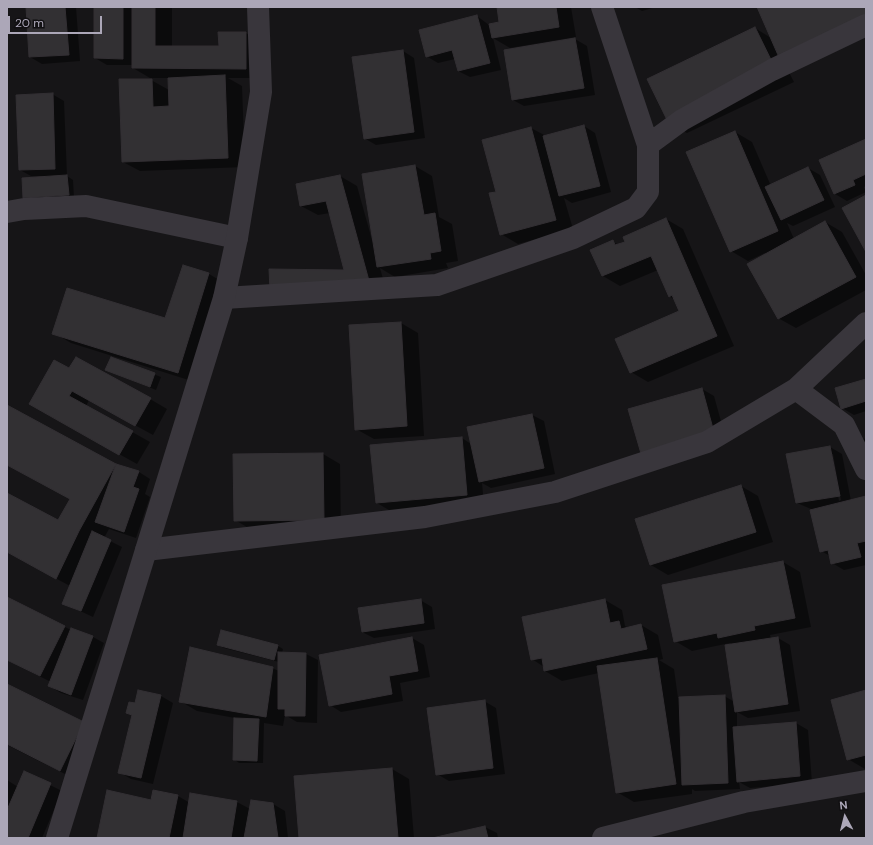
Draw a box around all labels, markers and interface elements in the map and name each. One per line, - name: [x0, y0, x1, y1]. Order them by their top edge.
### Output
- scale bar: [10, 8, 104, 34]
- text: 20 m: [15, 15, 44, 31]
- north arrow: [825, 797, 865, 837]
- text: N: [839, 798, 848, 813]

